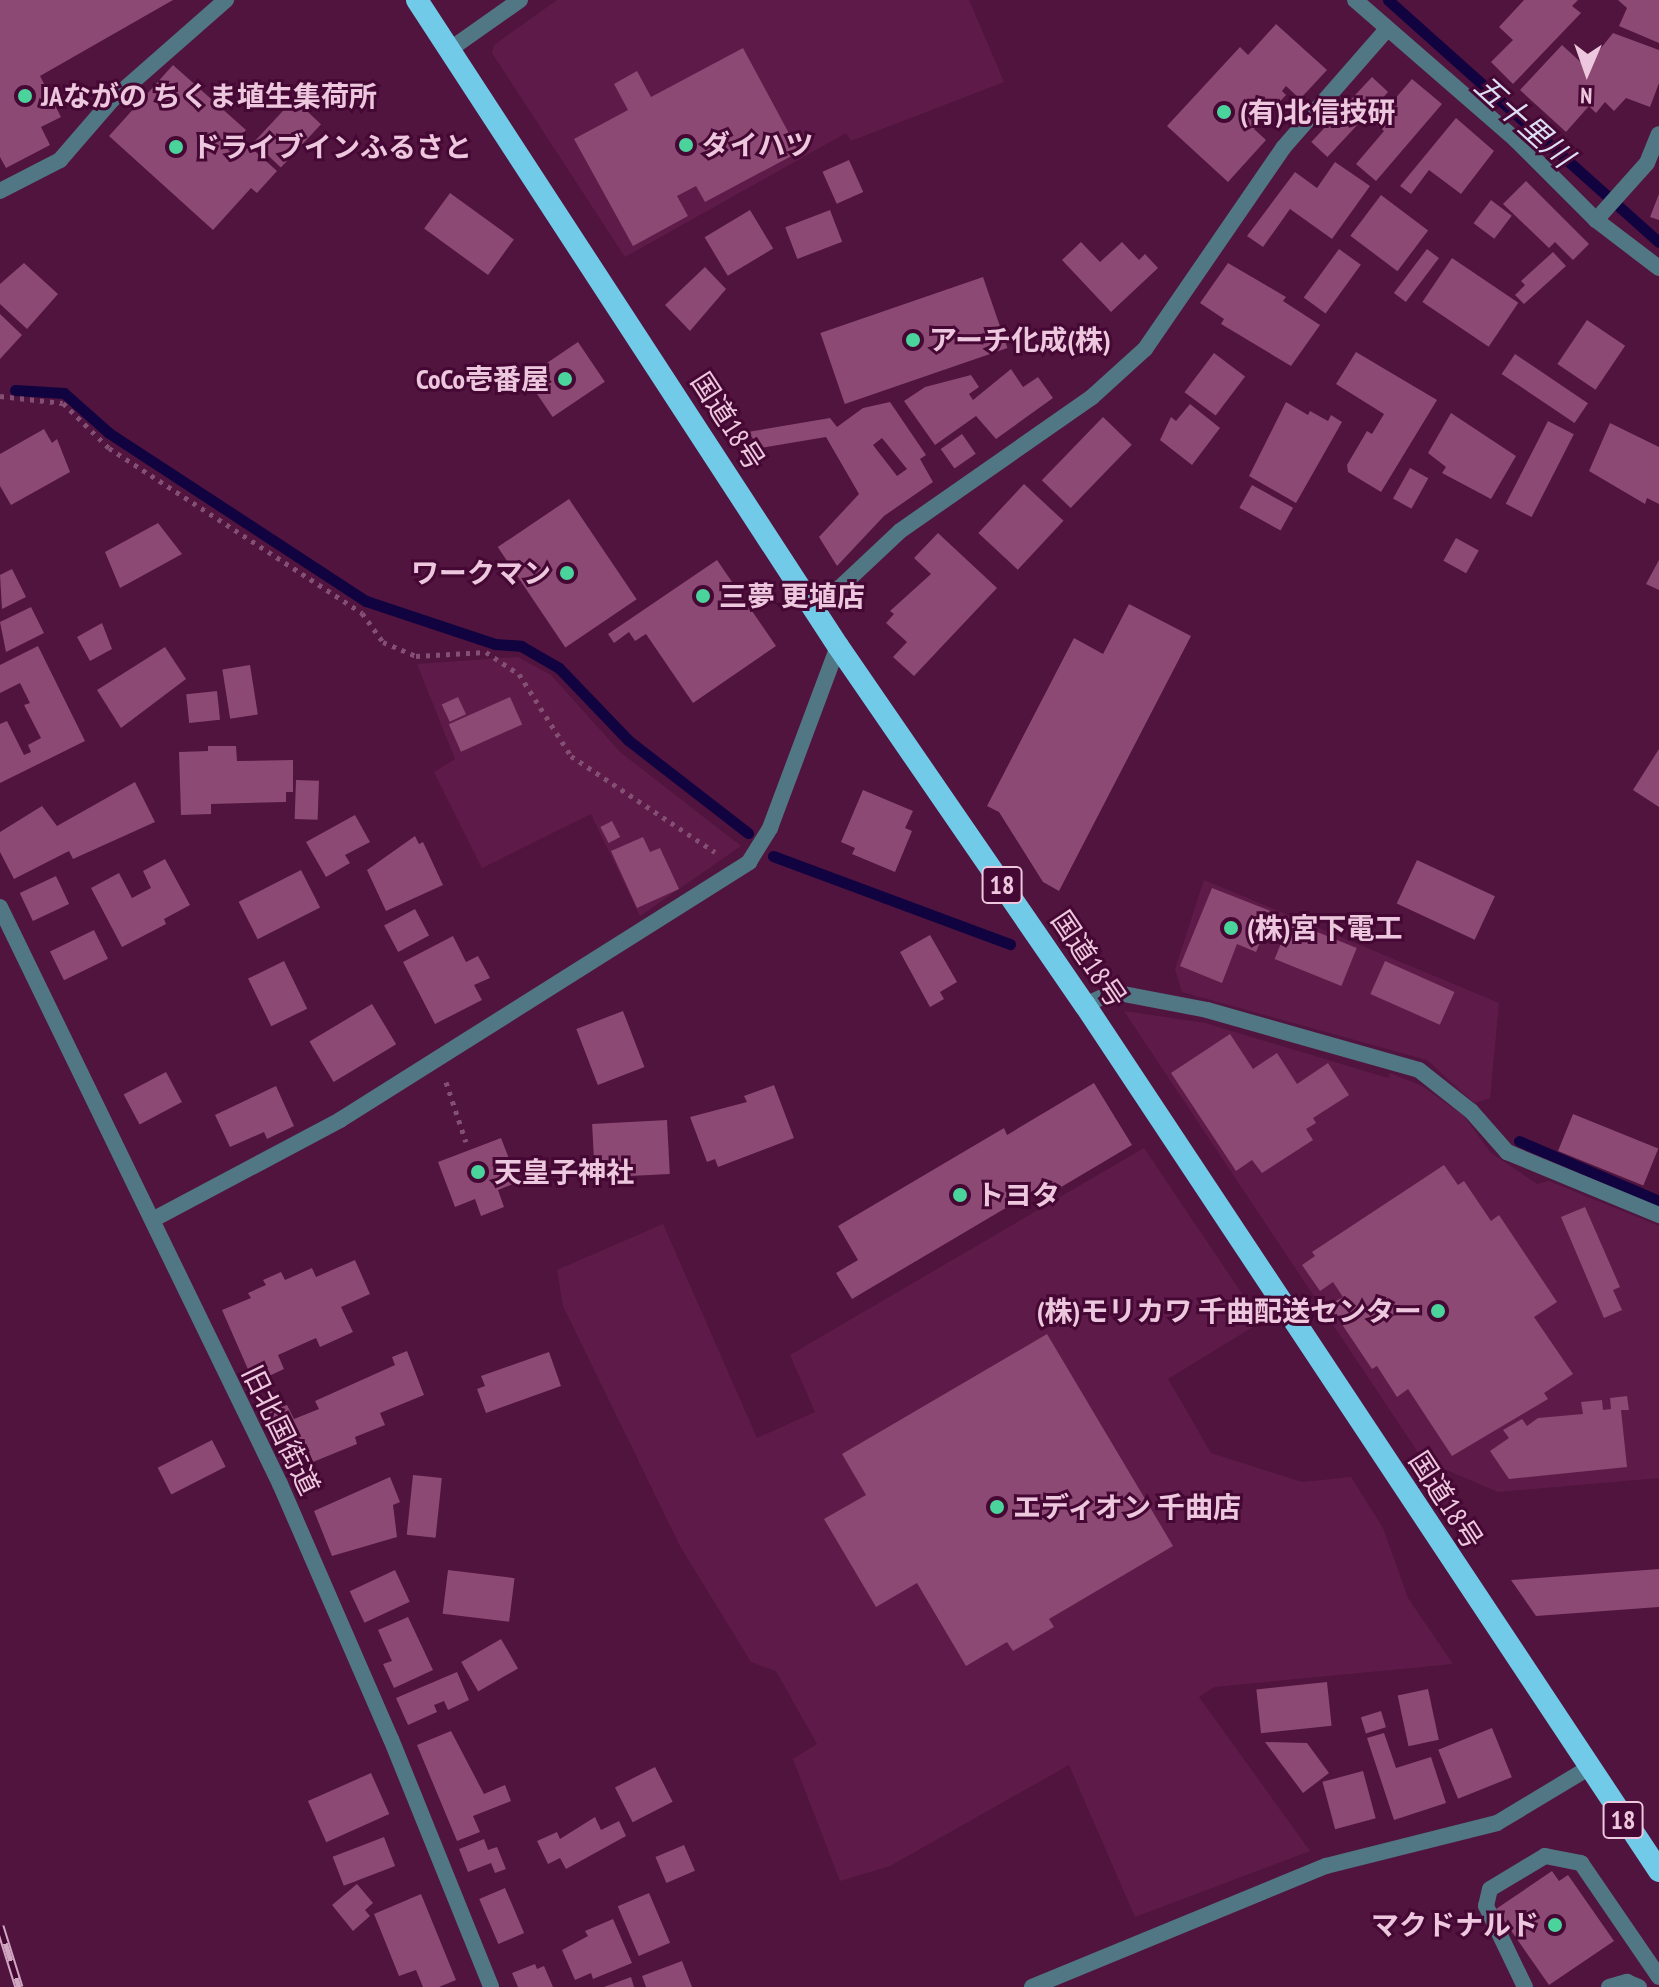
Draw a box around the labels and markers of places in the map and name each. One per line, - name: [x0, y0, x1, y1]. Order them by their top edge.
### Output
- place label: JAながの ちくま埴生集荷所: [41, 79, 377, 113]
- marker: JAながの ちくま埴生集荷所: [16, 87, 34, 105]
- place label: (有)北信技研: [1240, 95, 1396, 129]
- marker: (有)北信技研: [1215, 103, 1233, 121]
- place label: ダイハツ: [702, 128, 814, 162]
- place label: ドライブインふるさと: [192, 130, 472, 164]
- marker: ダイハツ: [677, 136, 695, 154]
- marker: ドライブインふるさと: [167, 138, 185, 156]
- place label: アーチ化成(株): [929, 323, 1111, 357]
- marker: アーチ化成(株): [904, 331, 922, 349]
- place label: CoCo壱番屋: [416, 362, 549, 396]
- marker: CoCo壱番屋: [556, 370, 574, 388]
- place label: ワークマン: [411, 556, 551, 590]
- marker: ワークマン: [558, 564, 576, 582]
- place label: 三夢 更埴店: [719, 579, 865, 613]
- marker: 三夢 更埴店: [694, 587, 712, 605]
- place label: (株)宮下電工: [1247, 911, 1403, 945]
- marker: (株)宮下電工: [1222, 919, 1240, 937]
- place label: 天皇子神社: [494, 1155, 634, 1189]
- marker: 天皇子神社: [469, 1163, 487, 1181]
- place label: トヨタ: [976, 1178, 1060, 1212]
- marker: トヨタ: [951, 1186, 969, 1204]
- place label: (株)モリカワ 千曲配送センター: [1037, 1294, 1422, 1328]
- marker: (株)モリカワ 千曲配送センター: [1429, 1302, 1447, 1320]
- place label: エディオン 千曲店: [1013, 1490, 1243, 1524]
- marker: エディオン 千曲店: [988, 1498, 1006, 1516]
- place label: マクドナルド: [1371, 1908, 1539, 1942]
- marker: マクドナルド: [1546, 1916, 1564, 1934]

